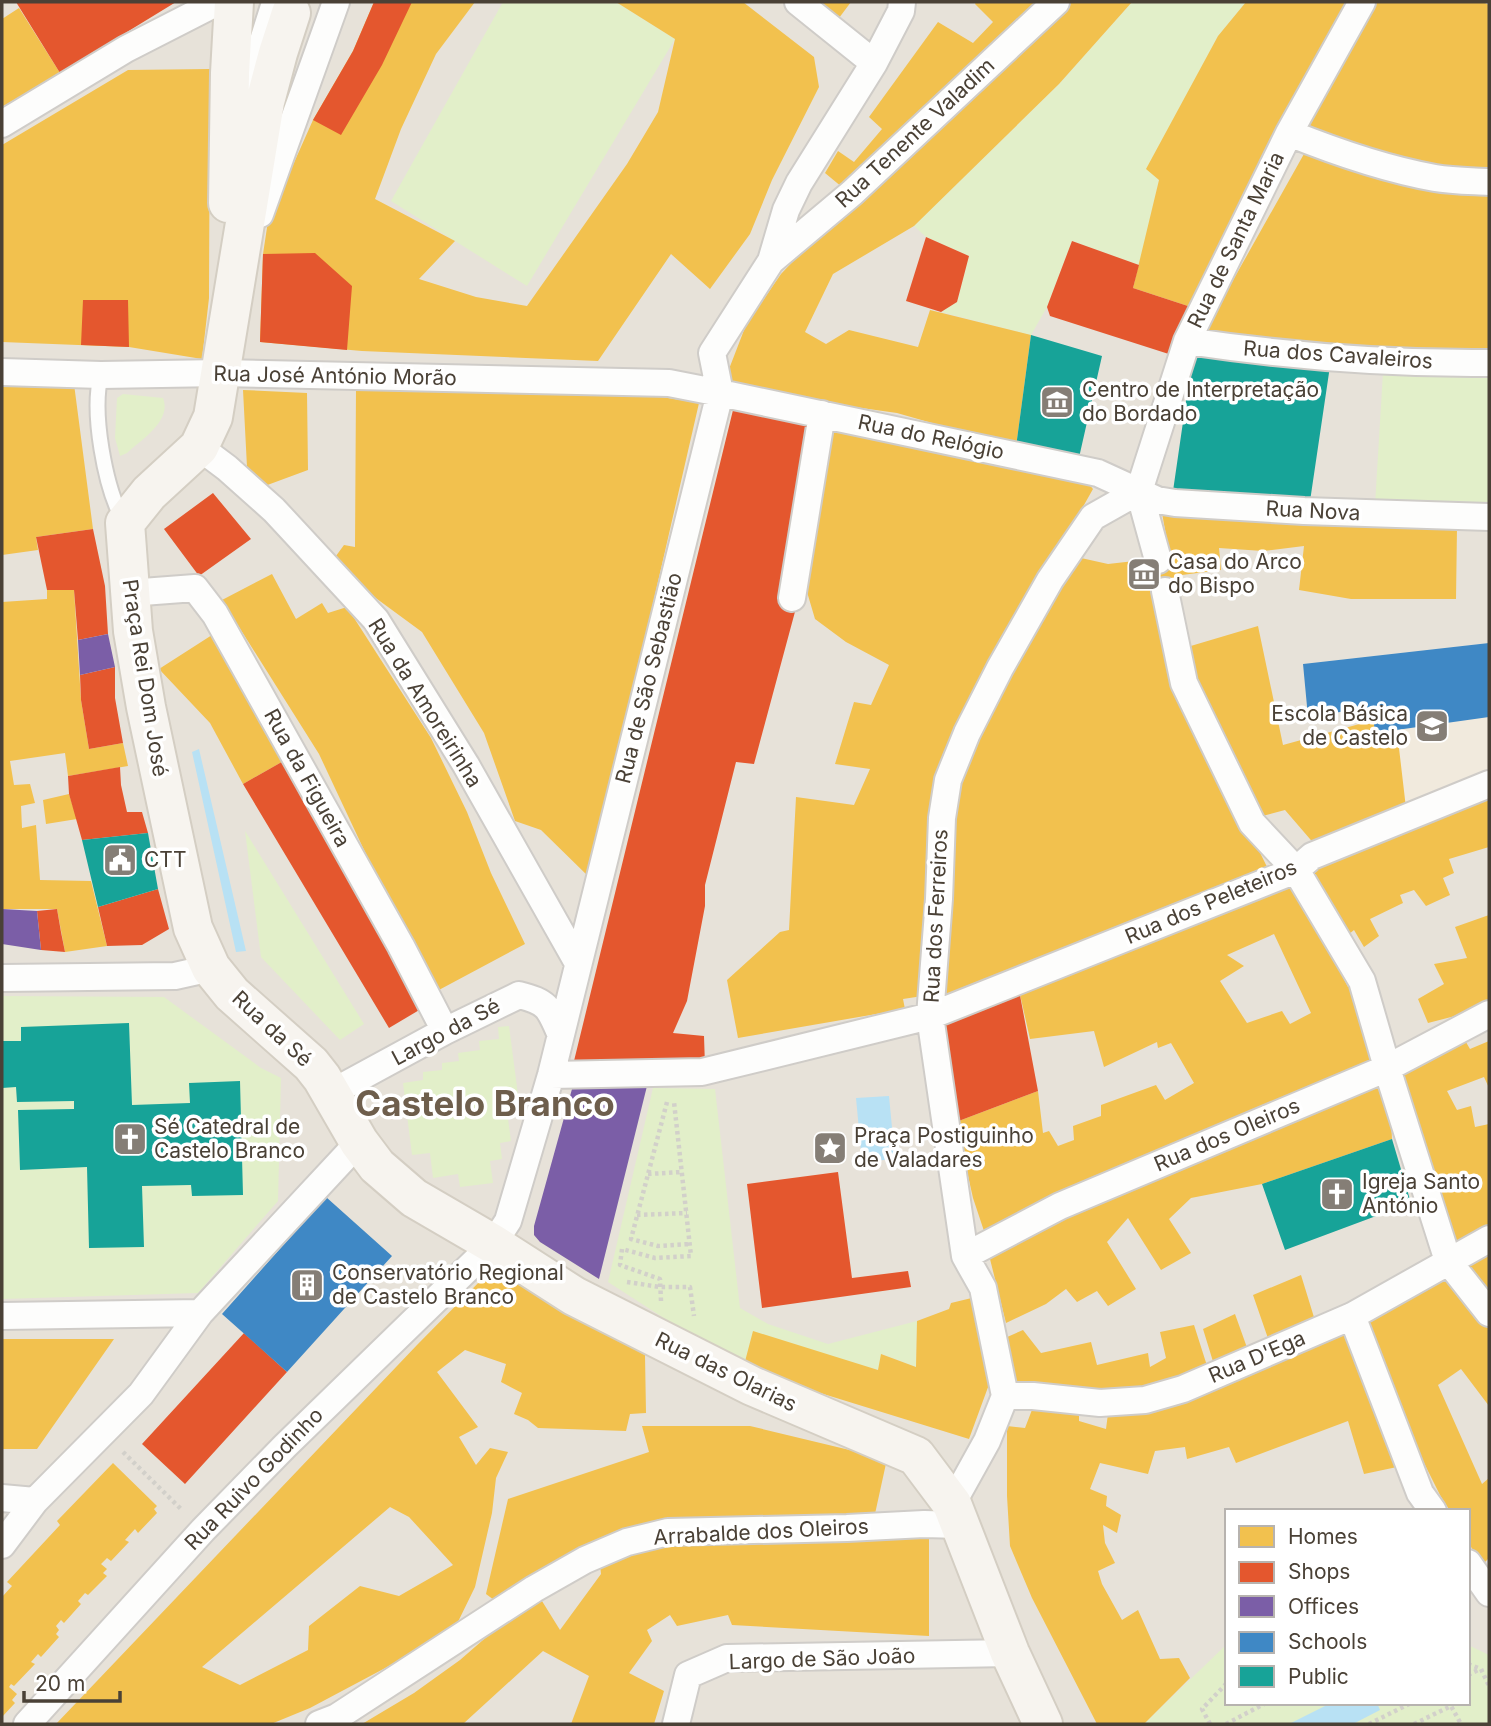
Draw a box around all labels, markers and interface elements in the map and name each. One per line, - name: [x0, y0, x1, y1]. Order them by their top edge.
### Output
- street label: Rua Tenente Valadim: [830, 53, 999, 213]
- street label: Rua de Santa Maria: [1182, 148, 1289, 332]
- street label: Rua dos Cavaleiros: [1242, 335, 1434, 374]
- street label: Rua José António Morão: [213, 361, 457, 390]
- place label: Centro de Interpretação do Bordado: [1082, 377, 1319, 426]
- museum icon: Centro de Interpretação do Bordado: [1038, 383, 1076, 421]
- street label: Rua do Relógio: [856, 409, 1006, 464]
- street label: Rua Nova: [1265, 496, 1361, 525]
- place label: Casa do Arco do Bispo: [1168, 549, 1302, 598]
- museum icon: Casa do Arco do Bispo: [1125, 555, 1163, 593]
- street label: Rua de São Sebastião: [610, 570, 687, 786]
- street label: Praça Rei Dom José: [118, 577, 173, 778]
- street label: Rua da Amoreirinha: [363, 614, 488, 792]
- place label: Escola Básica de Castelo: [1271, 701, 1408, 750]
- street label: Rua da Figueira: [259, 704, 356, 851]
- school or university icon: Escola Básica de Castelo: [1413, 707, 1451, 745]
- street label: Rua dos Ferreiros: [918, 828, 953, 1004]
- public building icon: CTT: [101, 841, 139, 879]
- place label: CTT: [144, 847, 186, 872]
- street label: Rua dos Peleteiros: [1121, 854, 1300, 949]
- street label: Rua da Sé: [227, 985, 317, 1072]
- street label: Largo da Sé: [387, 993, 504, 1070]
- district label: Castelo Branco: [355, 1082, 615, 1124]
- street label: Rua dos Oleiros: [1150, 1093, 1303, 1176]
- place label: Sé Catedral de Castelo Branco: [154, 1114, 305, 1163]
- church icon: Sé Catedral de Castelo Branco: [111, 1120, 149, 1158]
- place label: Praça Postiguinho de Valadares: [854, 1123, 1034, 1172]
- place icon: Praça Postiguinho de Valadares: [811, 1129, 849, 1167]
- place label: Igreja Santo António: [1362, 1169, 1480, 1218]
- church icon: Igreja Santo António: [1318, 1175, 1356, 1213]
- place label: Conservatório Regional de Castelo Branco: [332, 1260, 564, 1309]
- building icon: Conservatório Regional de Castelo Branco: [288, 1266, 326, 1304]
- street label: Rua D'Ega: [1205, 1325, 1309, 1388]
- street label: Rua das Olarias: [651, 1326, 801, 1417]
- street label: Rua Ruivo Godinho: [179, 1402, 328, 1555]
- legend: [1225, 1509, 1470, 1705]
- street label: Arrabalde dos Oleiros: [653, 1513, 869, 1550]
- text: Homes: [1288, 1524, 1358, 1549]
- text: Shops: [1288, 1559, 1350, 1584]
- text: Offices: [1288, 1594, 1359, 1619]
- text: Schools: [1288, 1629, 1367, 1654]
- street label: Largo de São João: [728, 1643, 916, 1674]
- scale bar: [24, 1660, 121, 1704]
- text: Public: [1288, 1664, 1349, 1689]
- text: 20 m: [35, 1671, 85, 1696]

